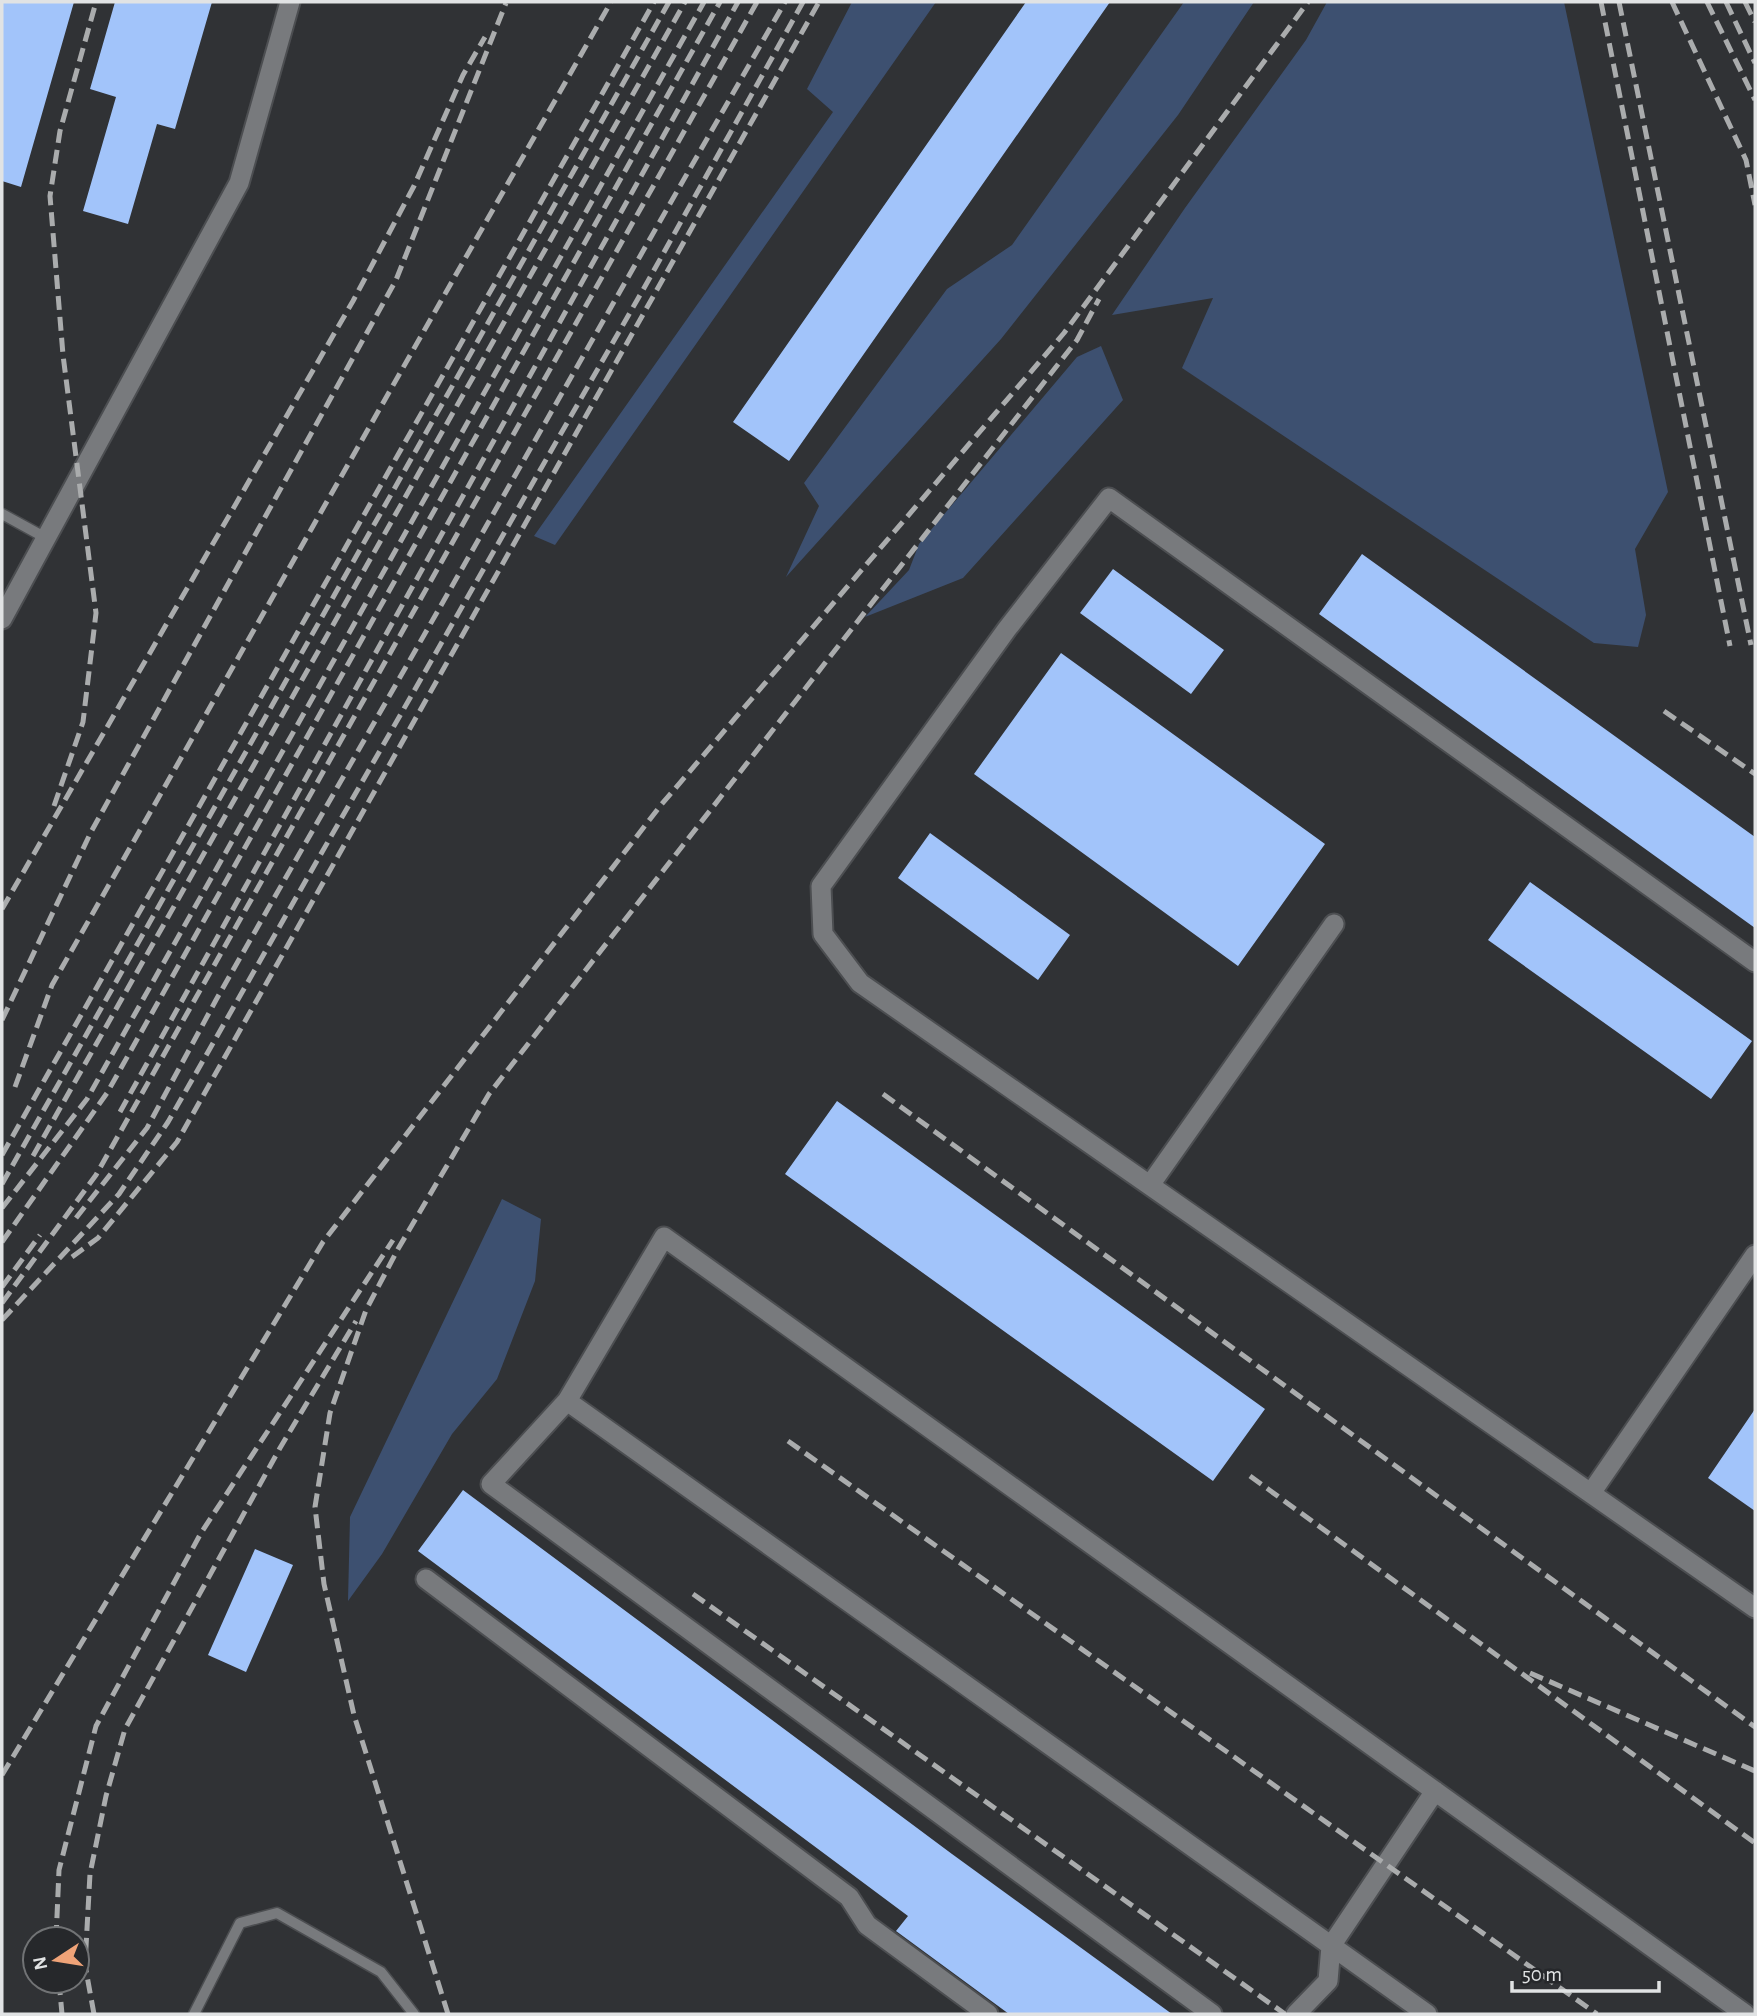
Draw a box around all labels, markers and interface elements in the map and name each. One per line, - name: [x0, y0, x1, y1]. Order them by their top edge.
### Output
- north arrow: [21, 1925, 91, 1995]
- scale bar: [1512, 1950, 1659, 1994]
- text: N: [30, 1955, 52, 1972]
- text: 50 m: [1522, 1964, 1562, 1985]

